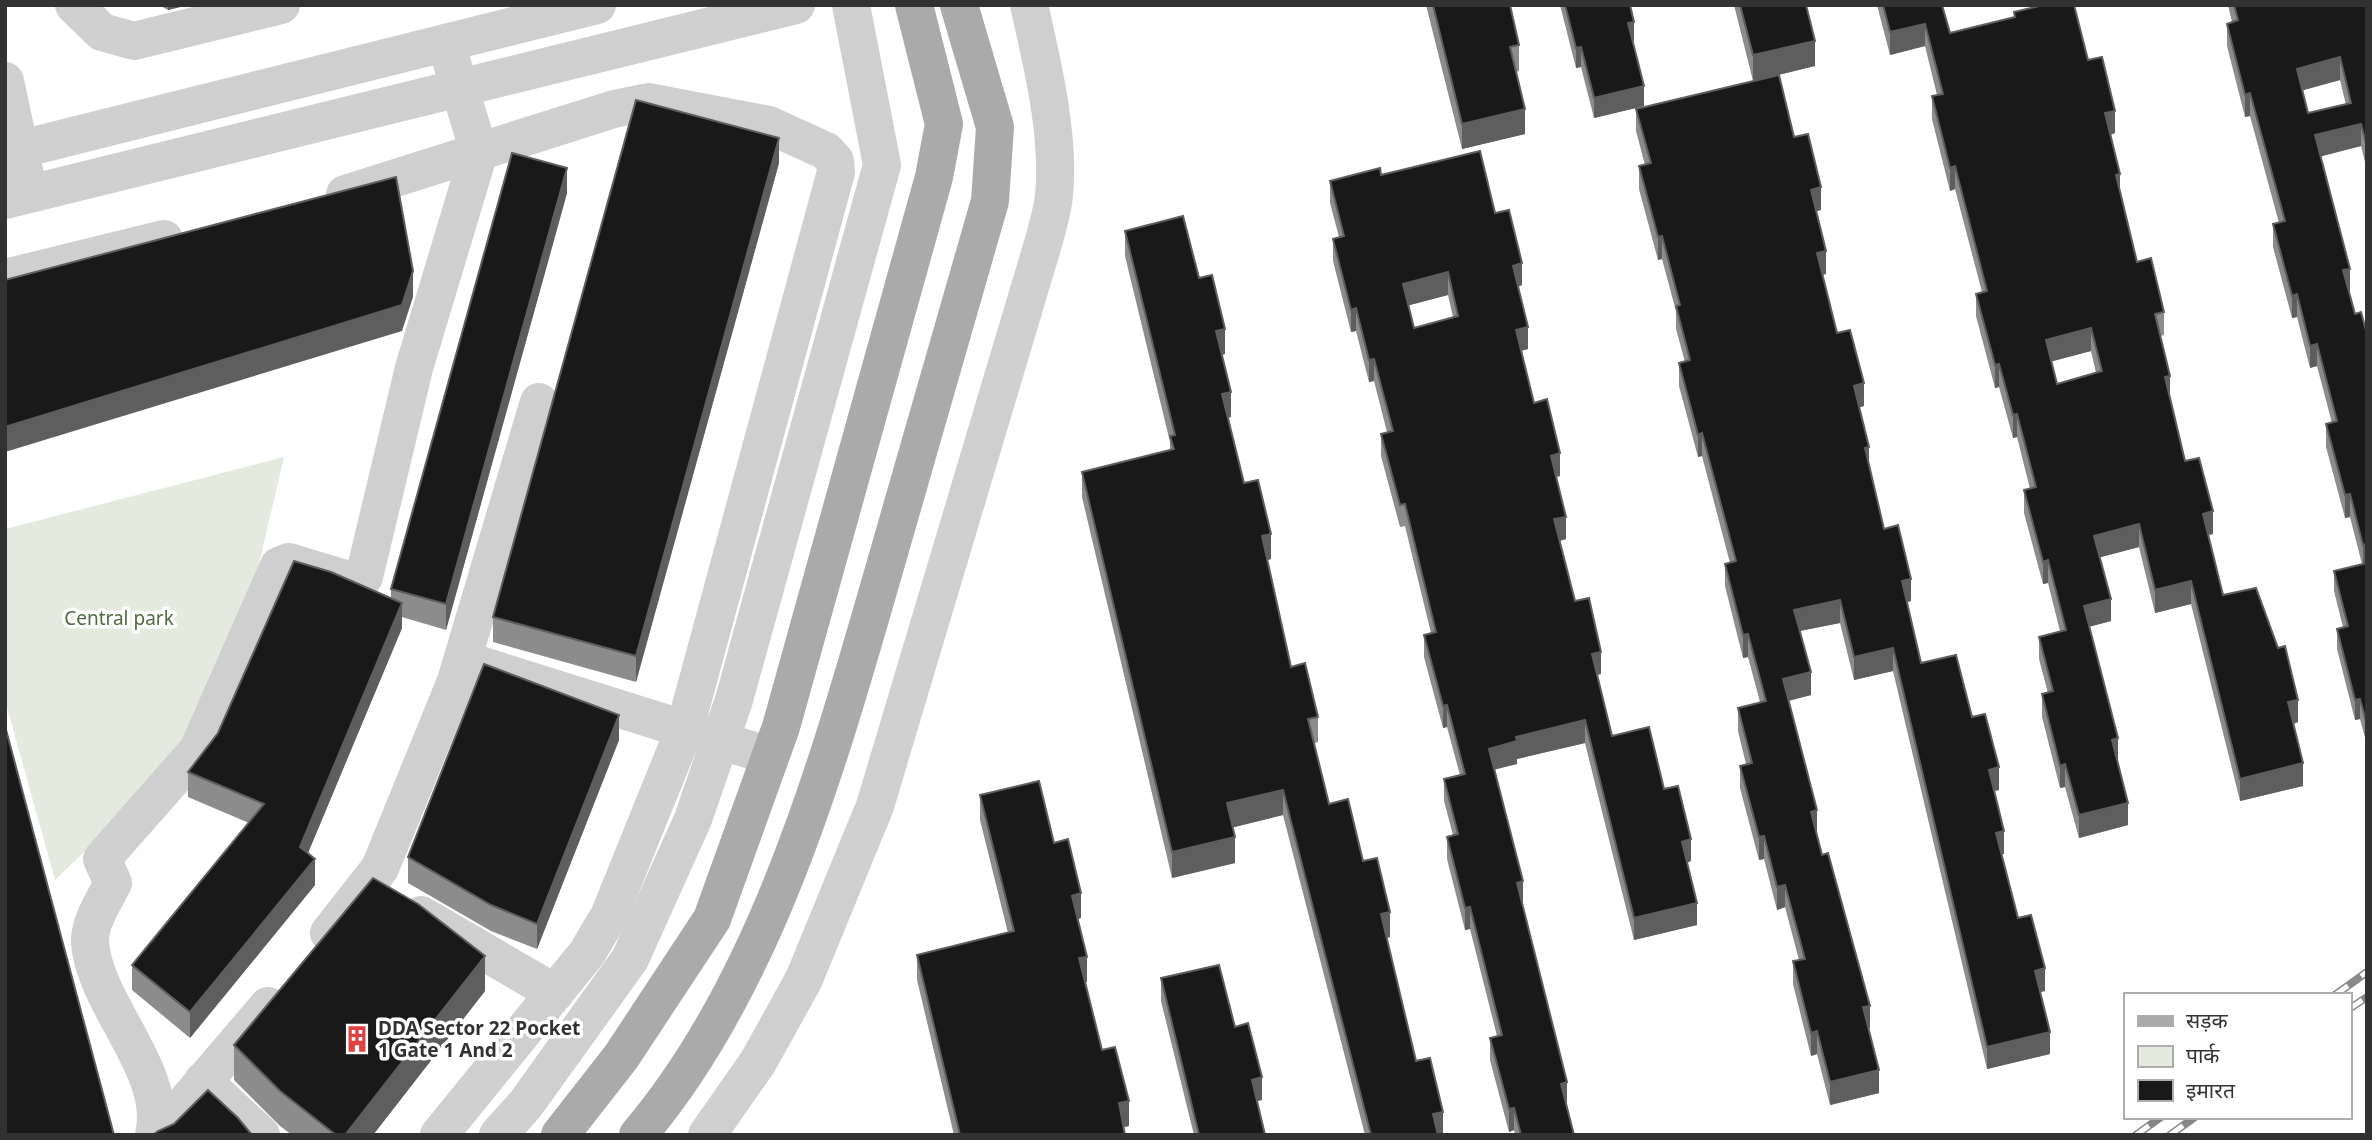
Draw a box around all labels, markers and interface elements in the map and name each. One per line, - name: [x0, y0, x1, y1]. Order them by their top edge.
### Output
- park label: Central park: [64, 605, 174, 631]
- legend: [2124, 993, 2351, 1119]
- text: सड़क: [2186, 1006, 2228, 1034]
- place label: DDA Sector 22 Pocket 1 Gate 1 And 2: [378, 1015, 580, 1063]
- building icon: DDA Sector 22 Pocket 1 Gate 1 And 2: [342, 1024, 372, 1054]
- text: पार्क: [2186, 1041, 2220, 1069]
- text: इमारत: [2186, 1076, 2236, 1104]

